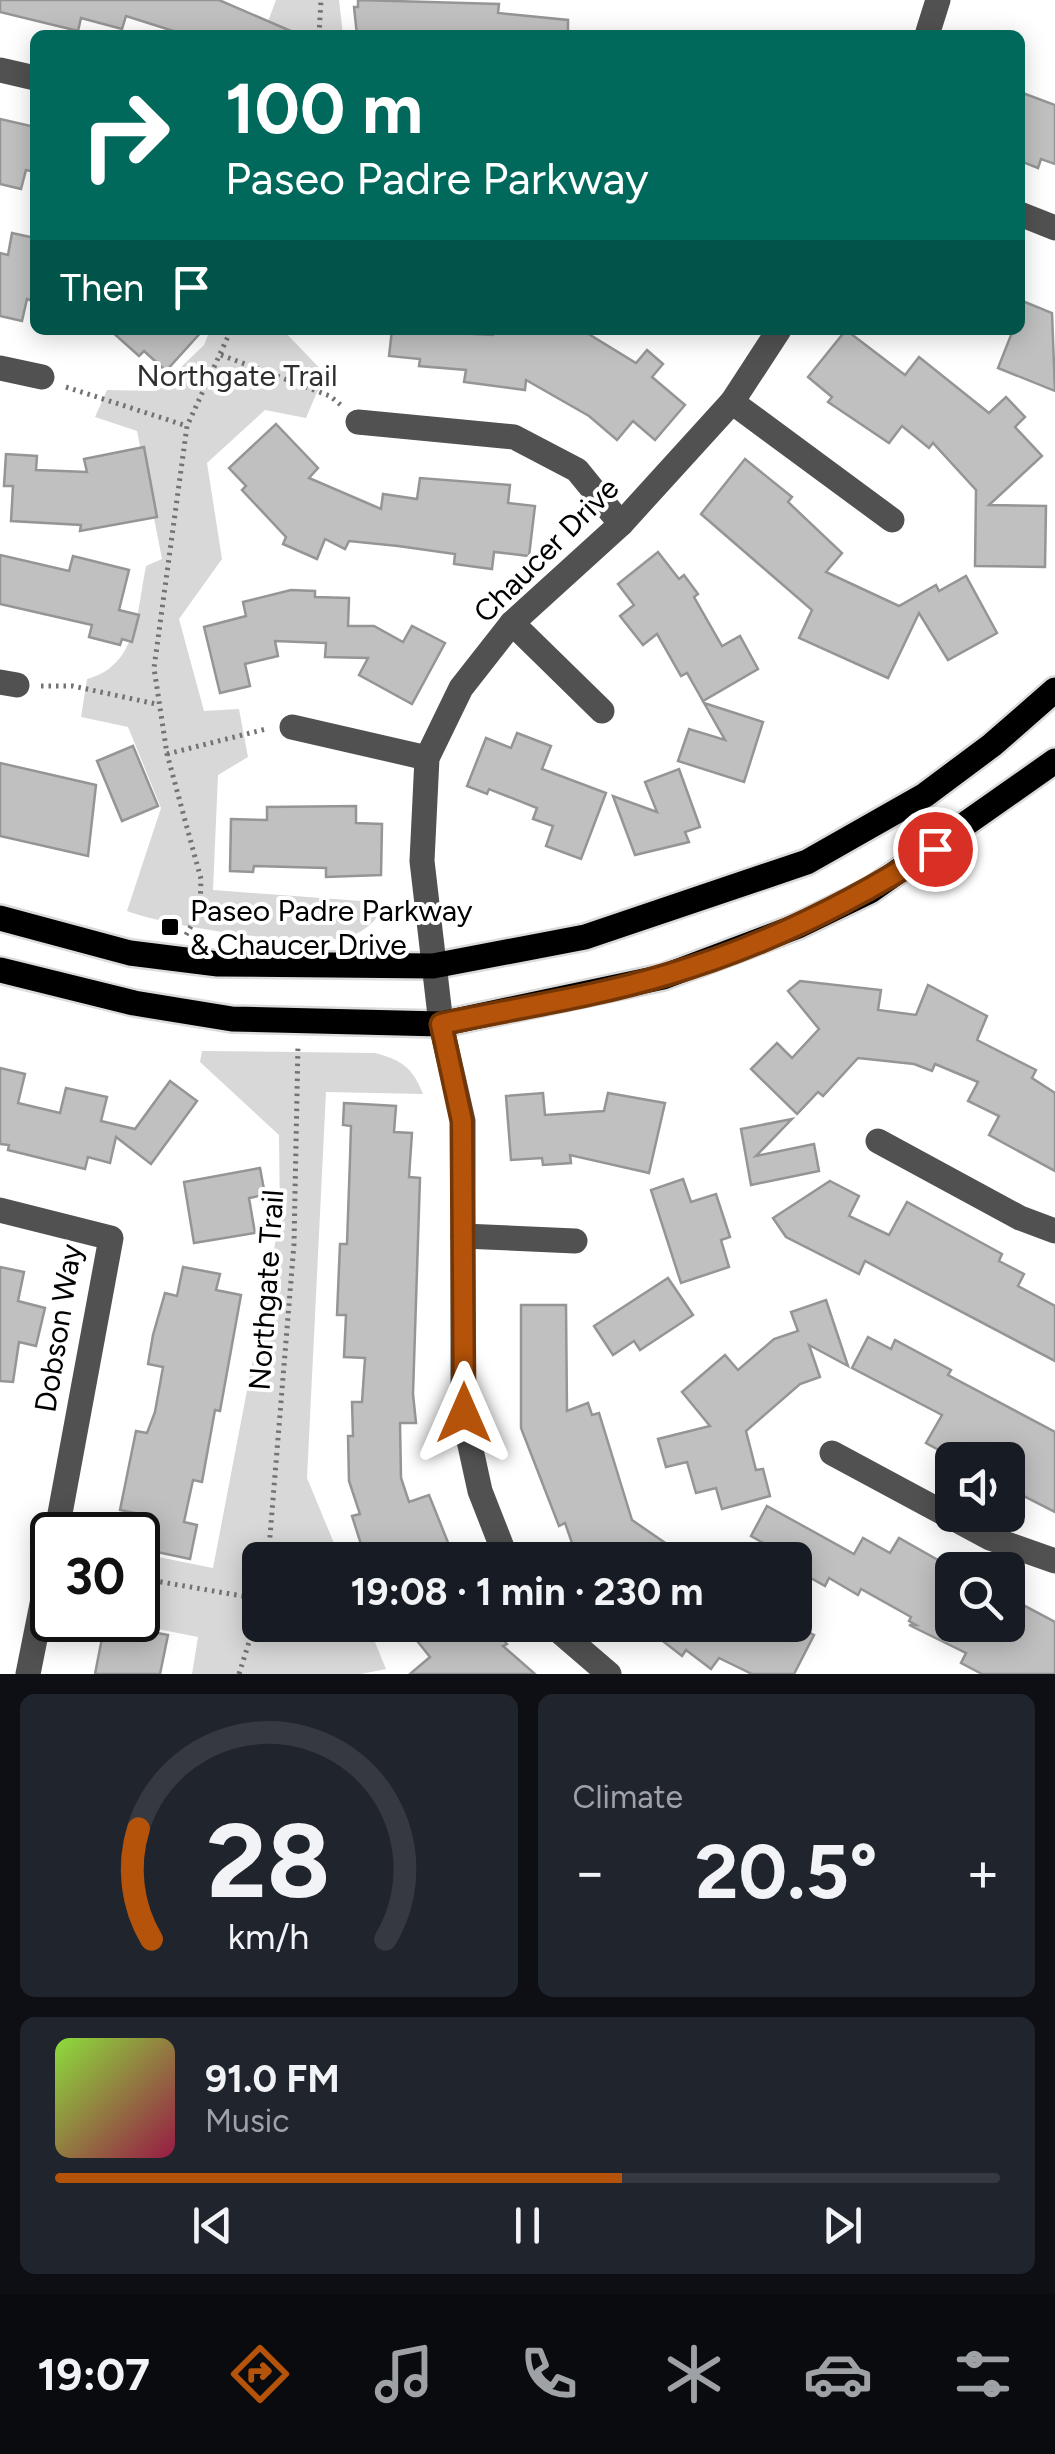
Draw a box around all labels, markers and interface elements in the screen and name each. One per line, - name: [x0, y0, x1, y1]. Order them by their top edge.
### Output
- text: 100 m: [225, 66, 423, 151]
- icon: right: [60, 70, 190, 200]
- text: Paseo Padre Parkway: [225, 151, 649, 205]
- icon: arrive: [164, 260, 219, 315]
- text: Then: [60, 265, 144, 311]
- park label: Northgate Trail: [137, 357, 337, 394]
- street label: Chaucer Drive: [466, 470, 626, 630]
- pin: [893, 807, 978, 892]
- icon: arrive: [908, 822, 963, 877]
- place label: Paseo Padre Parkway & Chaucer Drive: [190, 892, 473, 963]
- marker: Paseo Padre Parkway & Chaucer Drive: [159, 916, 181, 938]
- street label: Northgate Trail: [241, 1188, 291, 1392]
- street label: Dobson Way: [26, 1241, 90, 1415]
- position arrow: [412, 1361, 516, 1465]
- map controls: [935, 1442, 1025, 1642]
- button: sound: [935, 1442, 1025, 1532]
- speed limit sign: 30: [30, 1512, 160, 1642]
- button: search: [935, 1552, 1025, 1642]
- text: 19:08 · 1 min · 230 m: [350, 1569, 704, 1615]
- text: Climate: [573, 1778, 683, 1816]
- text: 28: [207, 1798, 331, 1923]
- text: 20.5°: [695, 1827, 878, 1917]
- text: −: [573, 1839, 607, 1905]
- text: +: [966, 1839, 1000, 1905]
- text: km/h: [228, 1915, 310, 1958]
- text: 91.0 FM: [205, 2056, 340, 2102]
- text: Music: [205, 2102, 290, 2140]
- icon: previous: [185, 2198, 240, 2253]
- icon: pause: [500, 2198, 555, 2253]
- icon: next: [815, 2198, 870, 2253]
- icon: directions: [225, 2339, 295, 2409]
- icon: music: [369, 2339, 439, 2409]
- icon: phone: [514, 2339, 584, 2409]
- icon: climate: [659, 2339, 729, 2409]
- icon: car: [803, 2339, 873, 2409]
- icon: filters: [948, 2339, 1018, 2409]
- text: 19:07: [37, 2347, 150, 2401]

